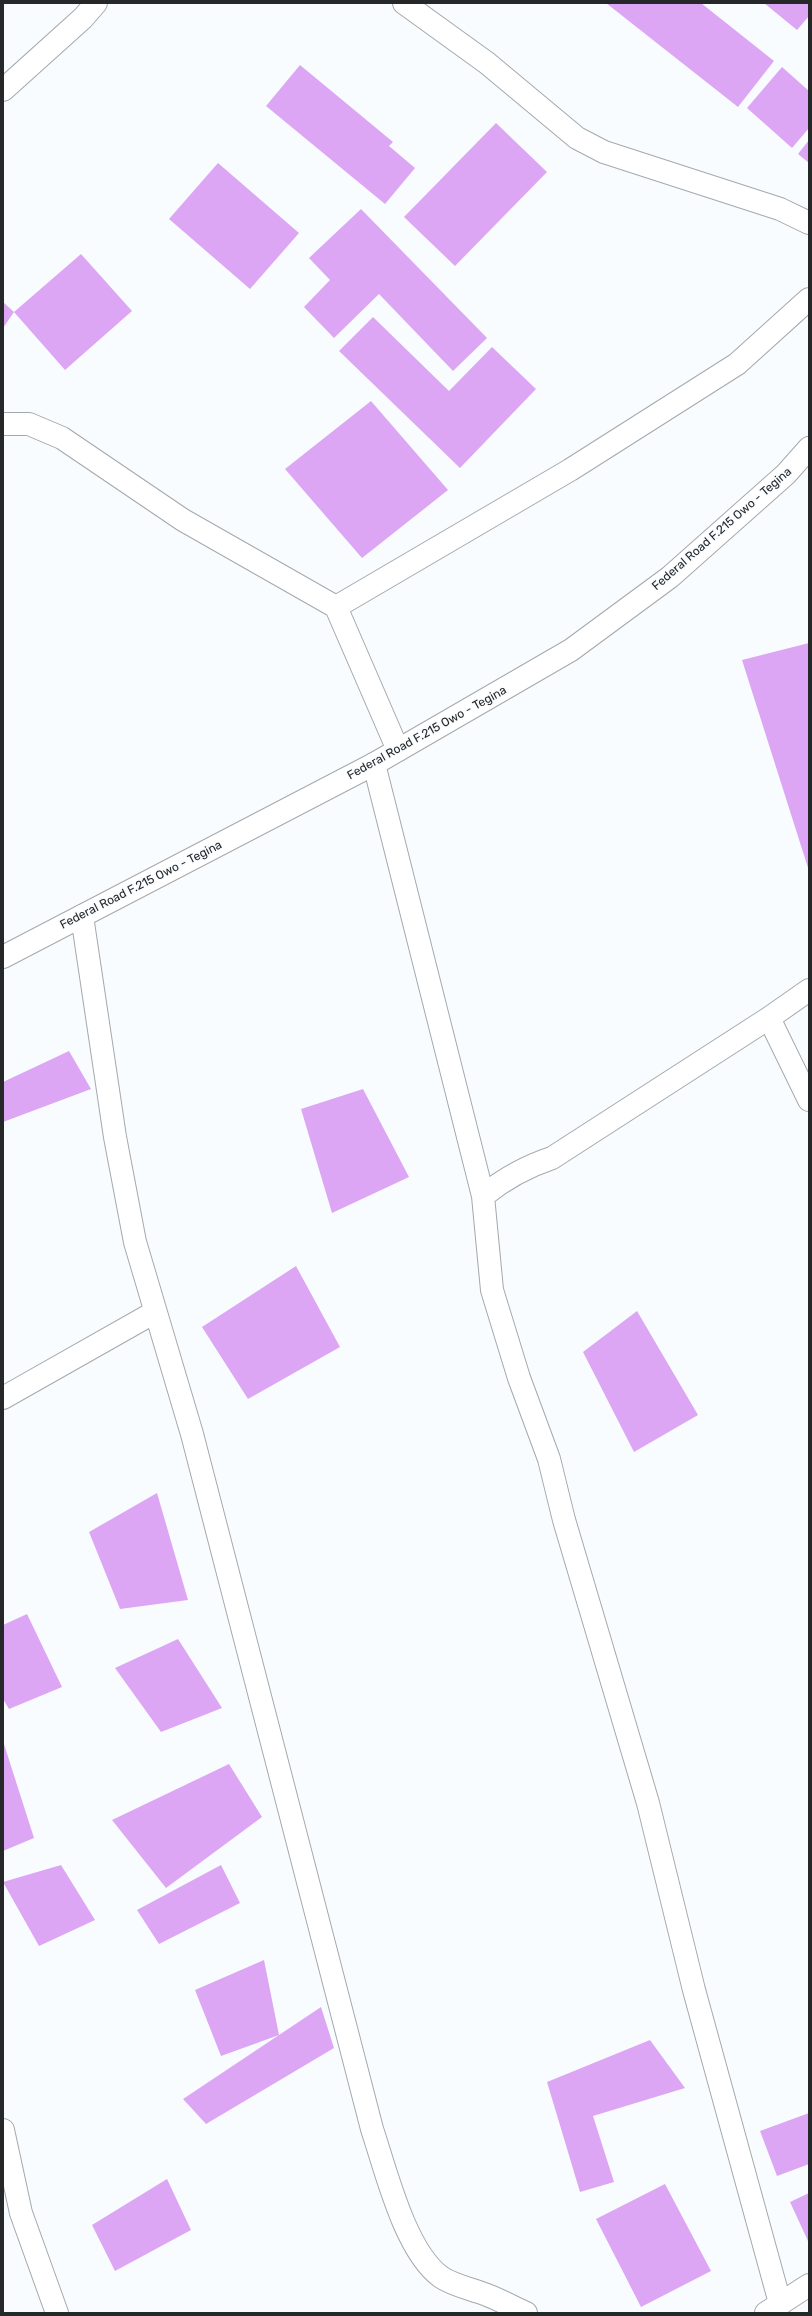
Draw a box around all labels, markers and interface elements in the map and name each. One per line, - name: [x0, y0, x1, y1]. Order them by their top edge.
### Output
- street label: Federal Road F.215 Owo - Tegina: [649, 465, 795, 593]
- street label: Federal Road F.215 Owo - Tegina: [345, 683, 509, 783]
- street label: Federal Road F.215 Owo - Tegina: [58, 838, 224, 932]

